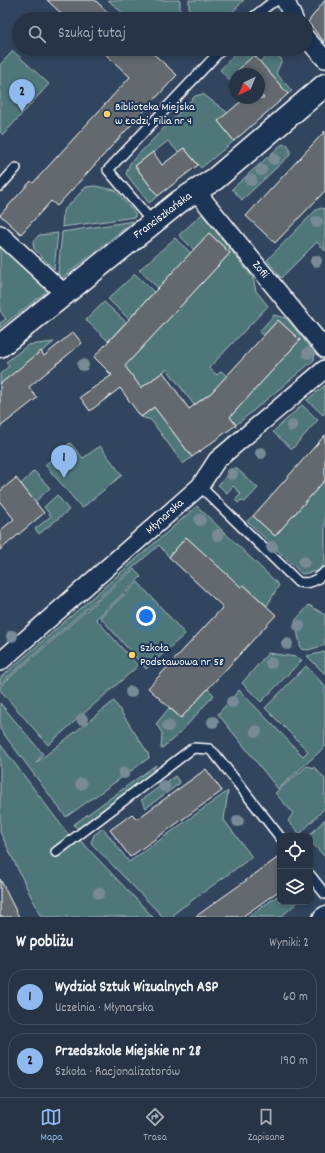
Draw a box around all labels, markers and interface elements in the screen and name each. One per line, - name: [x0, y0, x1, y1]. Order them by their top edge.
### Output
- search box: [12, 12, 313, 56]
- icon: search: [26, 23, 48, 45]
- text: Szukaj tutaj: [58, 23, 126, 45]
- north arrow: [229, 68, 265, 104]
- pin: 2: [9, 79, 35, 112]
- place label: Biblioteka Miejska w Łodzi, Filia nr 4: [115, 99, 195, 130]
- marker: Biblioteka Miejska w Łodzi, Filia nr 4: [102, 109, 112, 119]
- street label: Franciszkańska: [130, 188, 196, 244]
- street label: Zofii: [248, 257, 272, 283]
- pin: 1: [51, 445, 77, 478]
- street label: Młynarska: [142, 495, 188, 539]
- your location: [136, 606, 156, 626]
- place label: Szkoła Podstawowa nr 58: [140, 640, 224, 671]
- marker: Szkoła Podstawowa nr 58: [127, 650, 137, 660]
- map controls: [277, 833, 313, 905]
- button: locate: [277, 833, 313, 869]
- button: layers: [277, 869, 313, 905]
- text: W pobliżu: [16, 931, 73, 955]
- text: Wyniki: 2: [269, 934, 309, 953]
- text: Wydział Sztuk Wizualnych ASP: [55, 977, 218, 999]
- text: 1: [29, 988, 31, 1007]
- text: 60 m: [283, 988, 308, 1007]
- text: Uczelnia · Młynarska: [55, 999, 154, 1018]
- text: Przedszkole Miejskie nr 28: [55, 1041, 201, 1063]
- text: 2: [27, 1052, 33, 1071]
- text: 190 m: [280, 1052, 308, 1071]
- text: Szkoła · Racjonalizatorów: [55, 1063, 180, 1082]
- tab: Mapa: [40, 1106, 62, 1146]
- tab: Trasa: [143, 1106, 167, 1146]
- tab: Zapisane: [248, 1106, 285, 1146]

